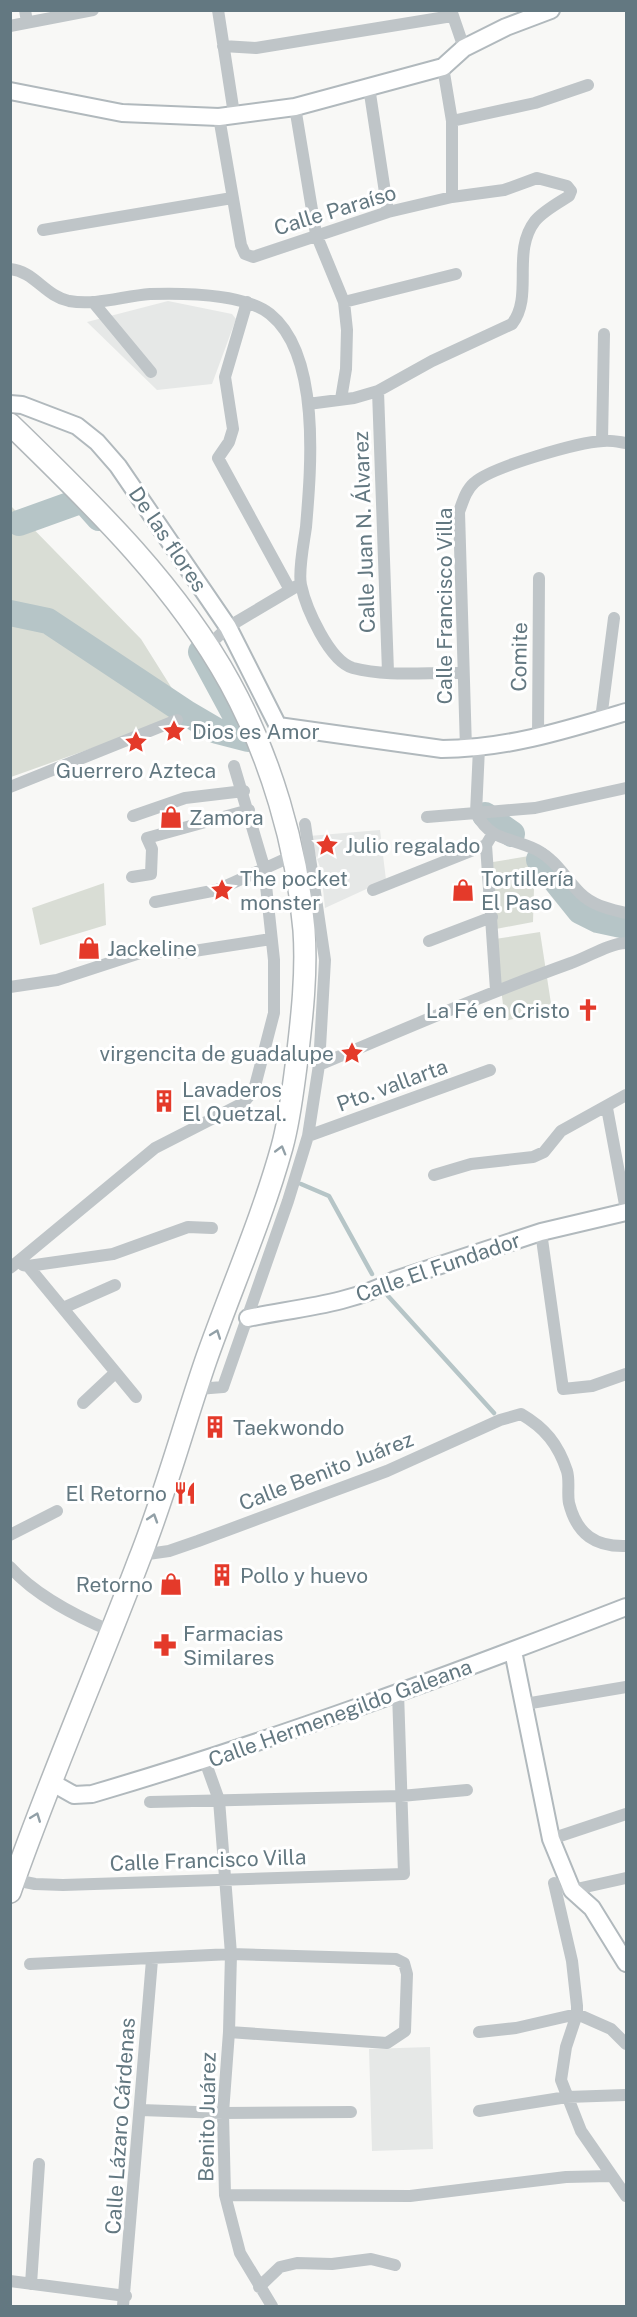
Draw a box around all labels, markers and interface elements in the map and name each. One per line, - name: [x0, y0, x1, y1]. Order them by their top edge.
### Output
- street label: Calle Paraíso: [271, 180, 399, 240]
- street label: Calle Juan N. Álvarez: [348, 431, 380, 633]
- street label: De las flores: [124, 482, 212, 596]
- street label: Calle Francisco Villa: [432, 508, 457, 704]
- street label: Comite: [506, 622, 532, 692]
- place icon: Dios es Amor: [161, 718, 187, 744]
- place label: Dios es Amor: [192, 719, 320, 744]
- place icon: Guerrero Azteca: [123, 729, 149, 755]
- place label: Guerrero Azteca: [56, 758, 216, 783]
- shop icon: Zamora: [158, 804, 184, 830]
- place label: Zamora: [189, 805, 264, 830]
- place icon: Julio regalado: [314, 832, 340, 858]
- place label: Julio regalado: [345, 833, 480, 858]
- place label: The pocket monster: [240, 866, 348, 915]
- place label: Tortillería El Paso: [481, 866, 574, 915]
- place icon: The pocket monster: [209, 877, 235, 903]
- shop icon: Tortillería El Paso: [450, 877, 476, 903]
- shop icon: Jackeline: [76, 935, 102, 961]
- place label: Jackeline: [107, 936, 197, 961]
- church icon: La Fé en Cristo: [575, 997, 601, 1023]
- place label: La Fé en Cristo: [426, 998, 570, 1023]
- place icon: virgencita de guadalupe: [339, 1040, 365, 1066]
- place label: virgencita de guadalupe: [100, 1041, 334, 1066]
- street label: Pto. vallarta: [333, 1053, 451, 1117]
- place label: Lavaderos El Quetzal.: [182, 1077, 287, 1126]
- building icon: Lavaderos El Quetzal.: [151, 1088, 177, 1114]
- one-way arrow: [274, 1145, 286, 1156]
- street label: Calle El Fundador: [352, 1227, 524, 1307]
- one-way arrow: [208, 1329, 221, 1340]
- building icon: Taekwondo: [202, 1414, 228, 1440]
- place label: Taekwondo: [233, 1415, 344, 1440]
- street label: Calle Benito Juárez: [235, 1426, 417, 1516]
- restaurant icon: El Retorno: [172, 1480, 198, 1506]
- place label: El Retorno: [66, 1481, 167, 1506]
- one-way arrow: [146, 1513, 159, 1524]
- building icon: Pollo y huevo: [209, 1562, 235, 1588]
- place label: Pollo y huevo: [240, 1563, 368, 1588]
- shop icon: Retorno: [158, 1571, 184, 1597]
- place label: Retorno: [76, 1572, 153, 1597]
- place label: Farmacias Similares: [183, 1621, 283, 1670]
- pharmacy icon: Farmacias Similares: [152, 1632, 178, 1658]
- street label: Calle Hermenegildo Galeana: [205, 1654, 475, 1772]
- one-way arrow: [29, 1812, 41, 1823]
- street label: Calle Francisco Villa: [109, 1844, 307, 1876]
- street label: Calle Lázaro Cárdenas: [100, 2017, 140, 2235]
- street label: Benito Juárez: [193, 2052, 221, 2182]

